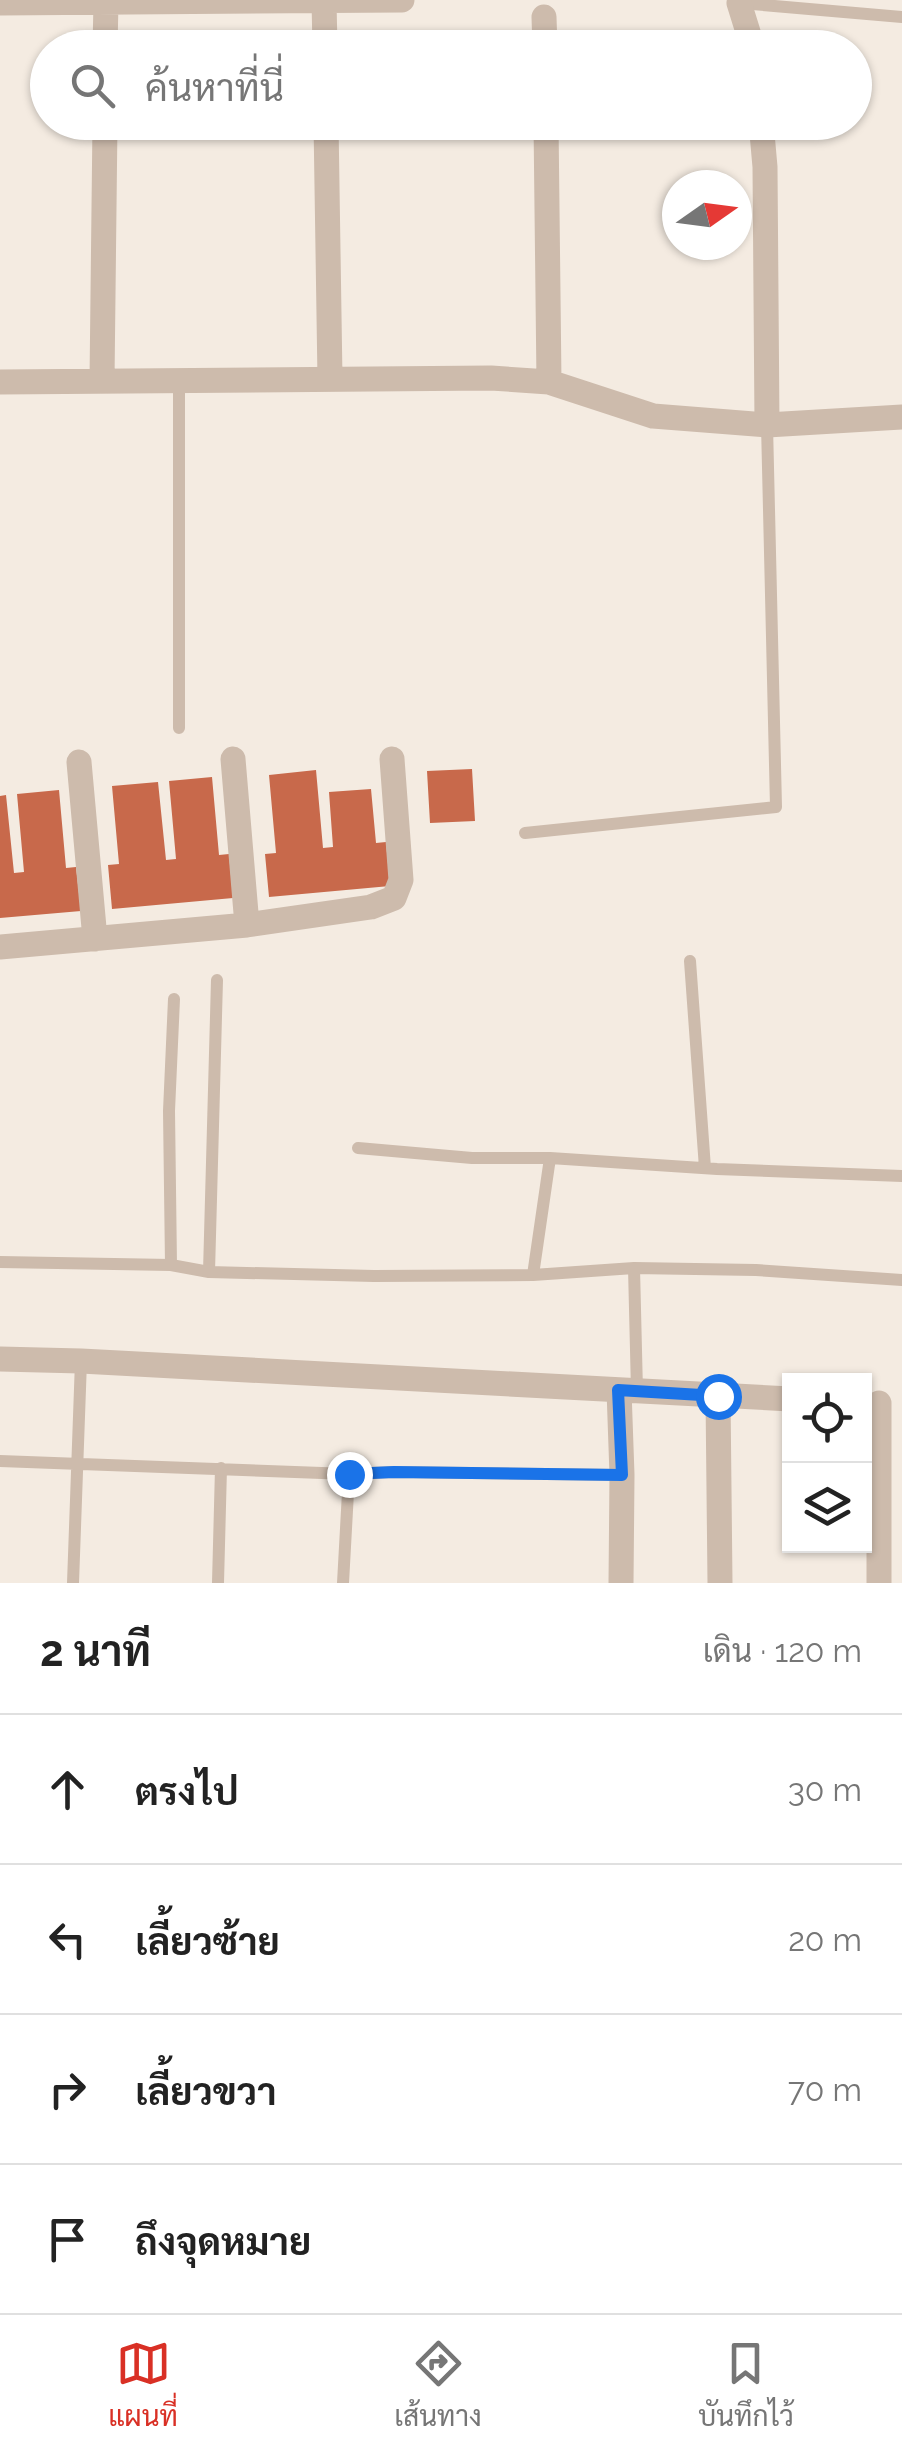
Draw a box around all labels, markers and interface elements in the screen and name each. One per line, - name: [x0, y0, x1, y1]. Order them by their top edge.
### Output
- search box: [30, 30, 872, 140]
- icon: search: [65, 58, 120, 113]
- text: ค้นหาที่นี่: [145, 65, 284, 110]
- north arrow: [662, 170, 752, 260]
- map controls: [782, 1373, 872, 1553]
- button: locate: [782, 1373, 872, 1463]
- route start: [696, 1374, 742, 1420]
- route end: [327, 1452, 373, 1498]
- button: layers: [782, 1463, 872, 1553]
- text: 2 นาที: [40, 1627, 151, 1676]
- text: เดิน · 120 m: [703, 1632, 862, 1669]
- icon: ahead: [40, 1762, 95, 1817]
- text: ตรงไป: [135, 1769, 239, 1814]
- text: 30 m: [788, 1771, 862, 1808]
- icon: left: [40, 1912, 95, 1967]
- text: เลี้ยวซ้าย: [135, 1919, 280, 1964]
- text: 20 m: [788, 1921, 862, 1958]
- icon: right: [40, 2062, 95, 2117]
- text: เลี้ยวขวา: [135, 2069, 277, 2114]
- text: 70 m: [788, 2071, 862, 2108]
- icon: arrive: [40, 2212, 95, 2267]
- text: ถึงจุดหมาย: [135, 2219, 311, 2264]
- tab: แผนที่: [108, 2336, 178, 2433]
- tab: เส้นทาง: [394, 2336, 482, 2433]
- tab: บันทึกไว้: [698, 2336, 794, 2433]

